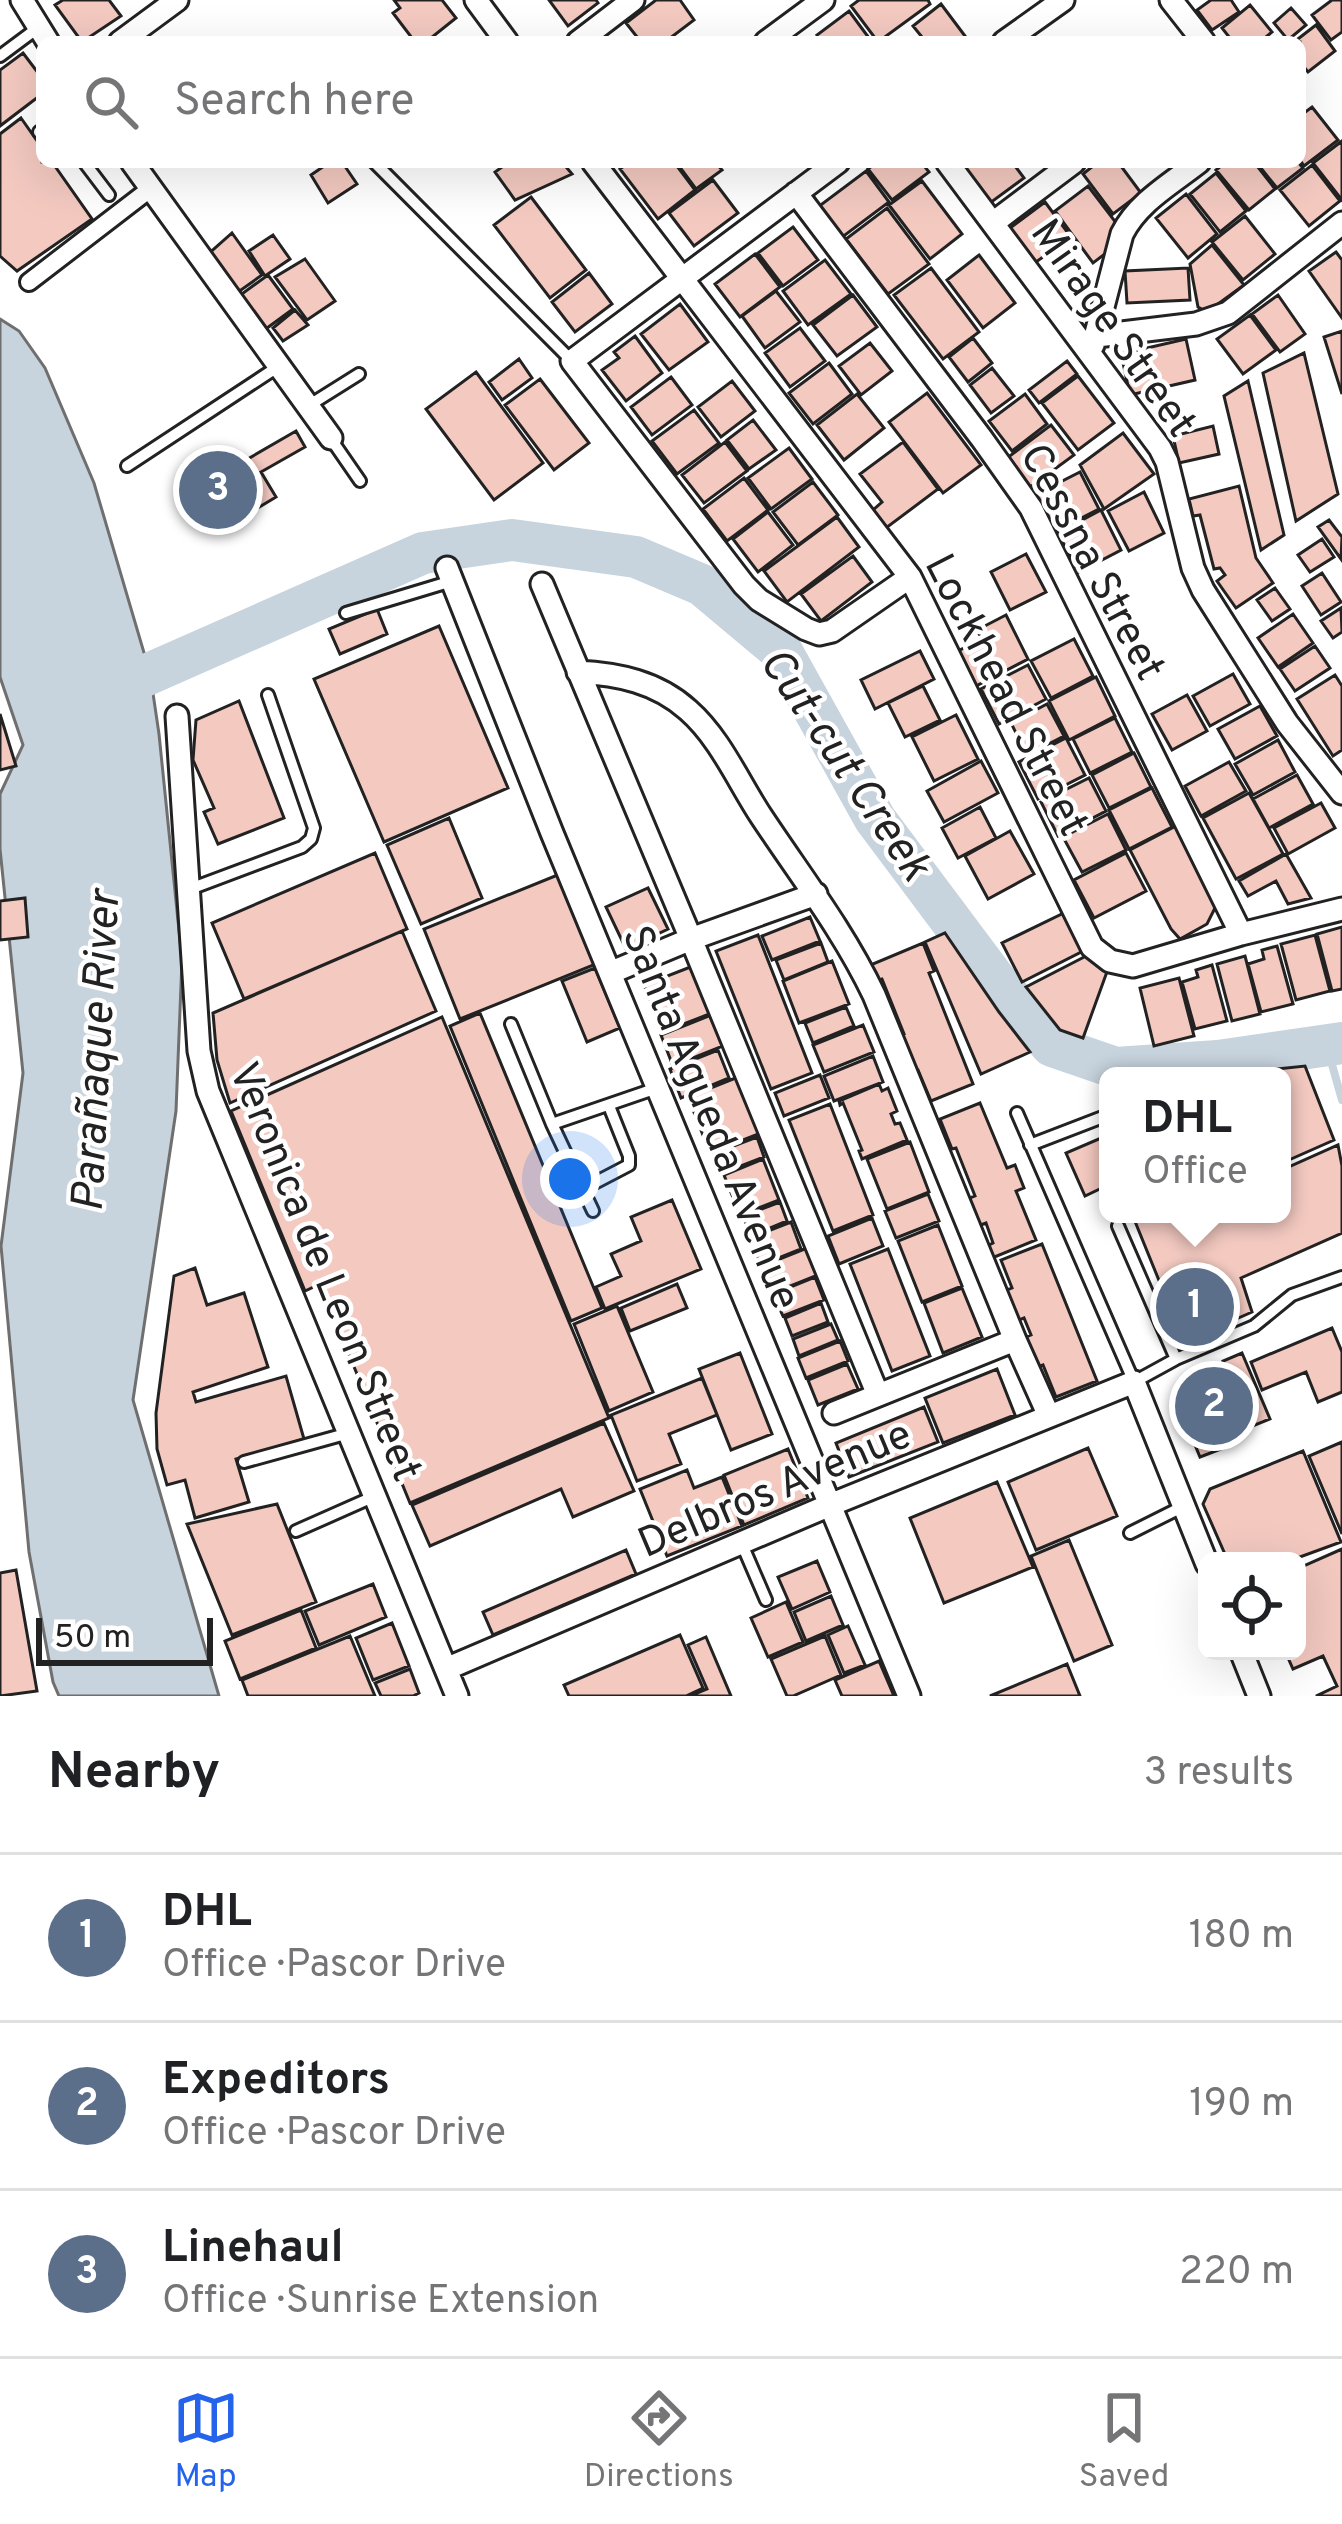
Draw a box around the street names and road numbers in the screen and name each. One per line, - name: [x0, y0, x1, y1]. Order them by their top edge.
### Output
- street label: Mirage Street: [1017, 210, 1206, 449]
- street label: Cessna Street: [1006, 436, 1175, 691]
- street label: Lockhead Street: [910, 546, 1098, 846]
- street label: Santa Agueda Avenue: [608, 919, 810, 1318]
- street label: Veronica de Leon Street: [215, 1056, 431, 1490]
- street label: Delbros Avenue: [631, 1410, 920, 1573]

